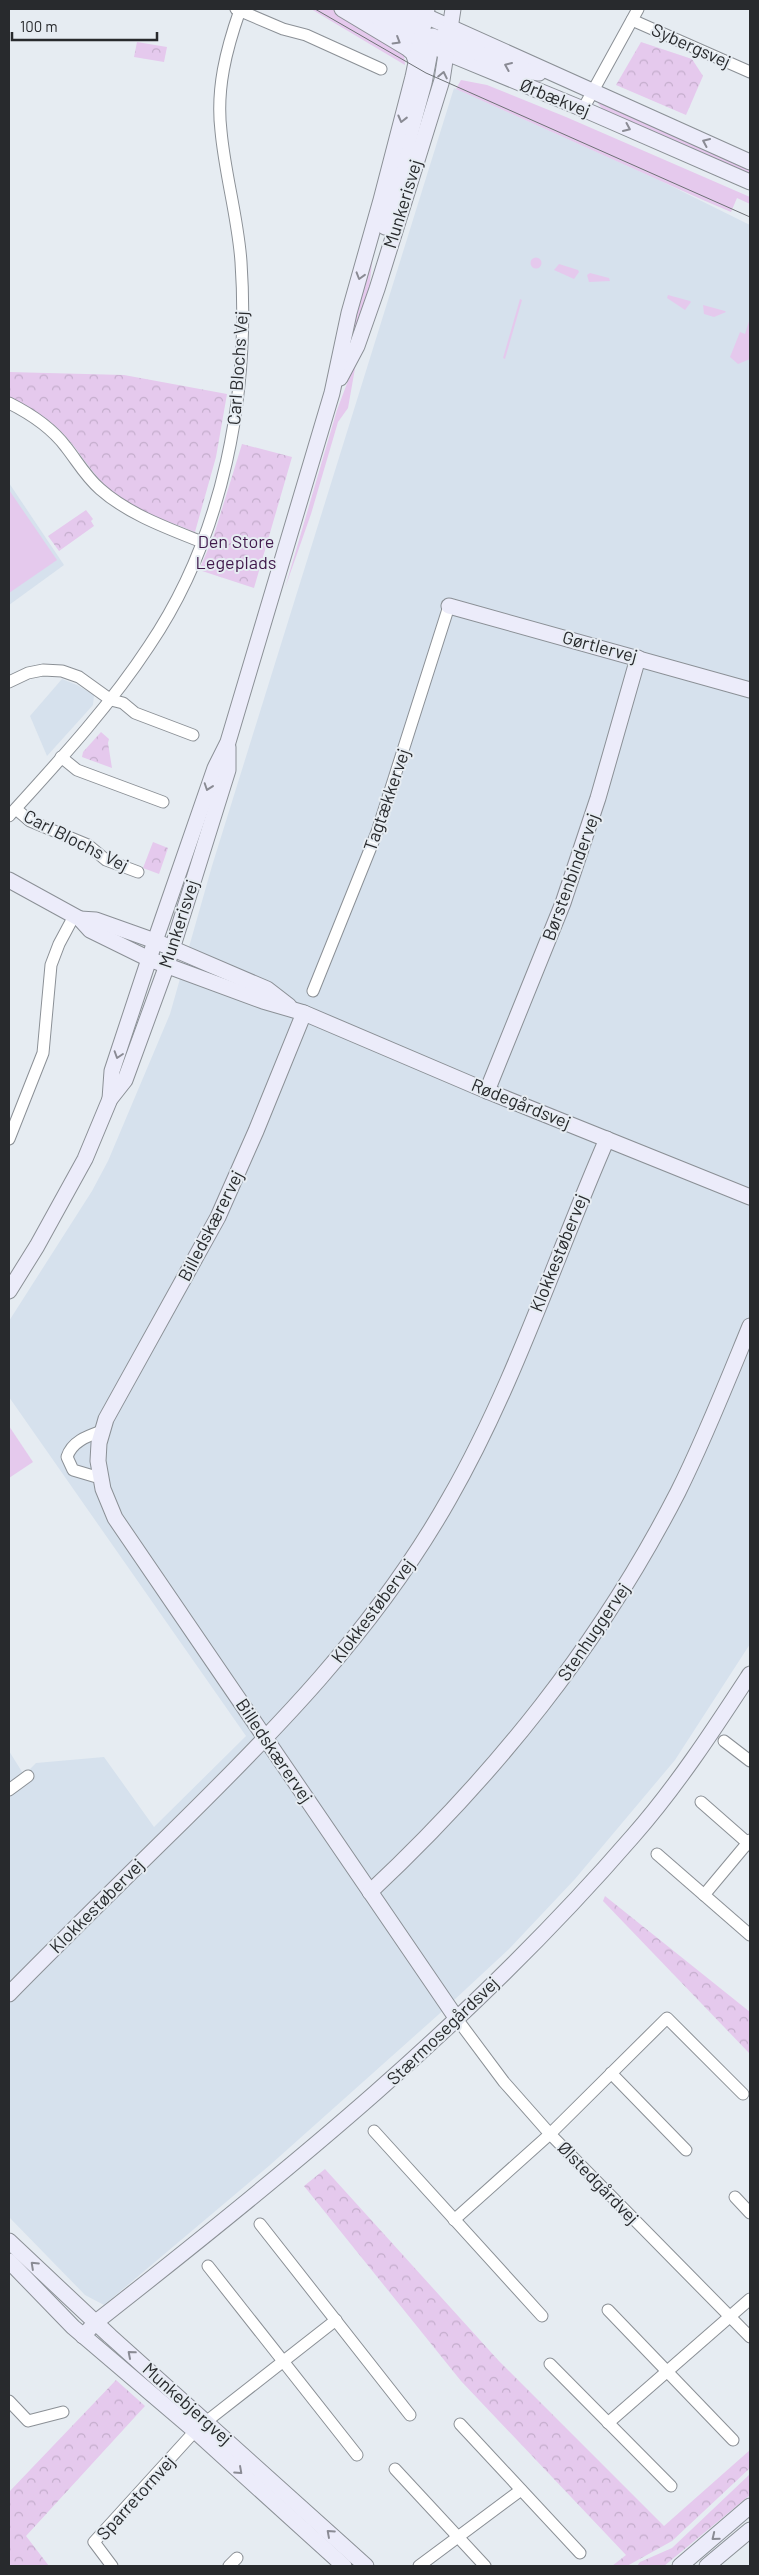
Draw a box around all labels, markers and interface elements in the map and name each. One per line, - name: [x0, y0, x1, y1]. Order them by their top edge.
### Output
- scale bar: [12, 10, 158, 42]
- text: 100 m: [20, 17, 58, 35]
- street label: Sybergsvej: [648, 18, 734, 72]
- one-way arrow: [392, 35, 401, 44]
- one-way arrow: [504, 61, 513, 72]
- one-way arrow: [437, 70, 448, 79]
- street label: Ørbækvej: [517, 73, 594, 121]
- one-way arrow: [397, 114, 408, 123]
- one-way arrow: [622, 122, 631, 133]
- one-way arrow: [702, 137, 711, 148]
- street label: Munkerisvej: [378, 157, 426, 251]
- one-way arrow: [356, 271, 366, 279]
- street label: Carl Blochs Vej: [222, 310, 252, 426]
- park label: Den Store Legeplads: [196, 530, 276, 573]
- street label: Gørtlervej: [560, 625, 640, 667]
- street label: Tagtækkervej: [358, 746, 414, 854]
- one-way arrow: [204, 782, 214, 790]
- street label: Carl Blochs Vej: [20, 804, 132, 876]
- street label: Børstenbindervej: [537, 810, 603, 943]
- street label: Munkerisvej: [153, 877, 203, 971]
- one-way arrow: [113, 1050, 123, 1059]
- street label: Rødegårdsvej: [468, 1073, 574, 1133]
- street label: Billedskærervej: [173, 1166, 247, 1285]
- street label: Klokkestøbervej: [524, 1191, 592, 1315]
- street label: Klokkestøbervej: [326, 1554, 419, 1667]
- street label: Stenhuggervej: [552, 1578, 634, 1685]
- street label: Billedskærervej: [232, 1694, 318, 1807]
- street label: Klokkestøbervej: [44, 1853, 148, 1957]
- street label: Stærmosegårdsvej: [382, 1971, 503, 2089]
- street label: Ølstedgårdvej: [554, 2136, 644, 2228]
- one-way arrow: [31, 2262, 40, 2271]
- one-way arrow: [128, 2351, 137, 2360]
- street label: Munkebjergvej: [138, 2357, 237, 2449]
- street label: Sparretornvej: [91, 2450, 179, 2544]
- one-way arrow: [233, 2465, 242, 2474]
- one-way arrow: [327, 2530, 336, 2539]
- one-way arrow: [712, 2531, 721, 2540]

